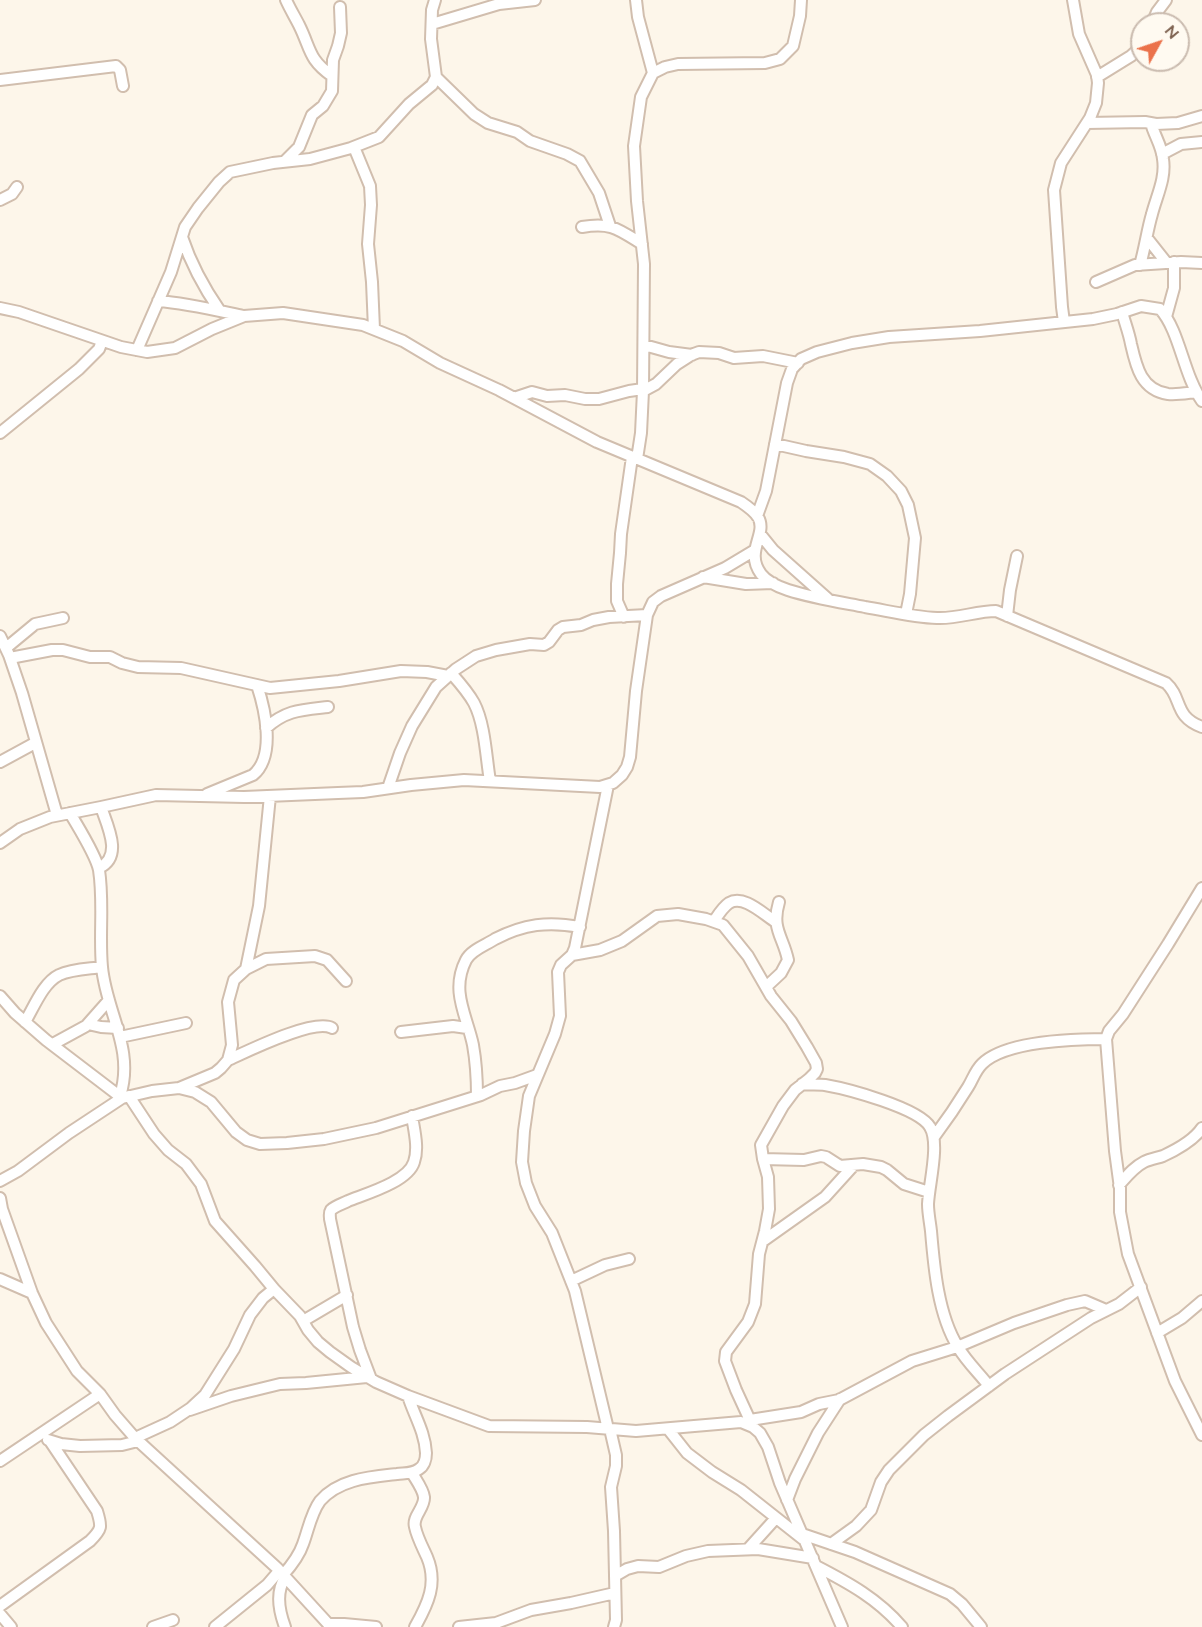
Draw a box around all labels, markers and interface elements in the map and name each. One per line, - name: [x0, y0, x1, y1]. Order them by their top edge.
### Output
- north arrow: [1130, 12, 1190, 72]
- text: N: [1161, 21, 1184, 43]

